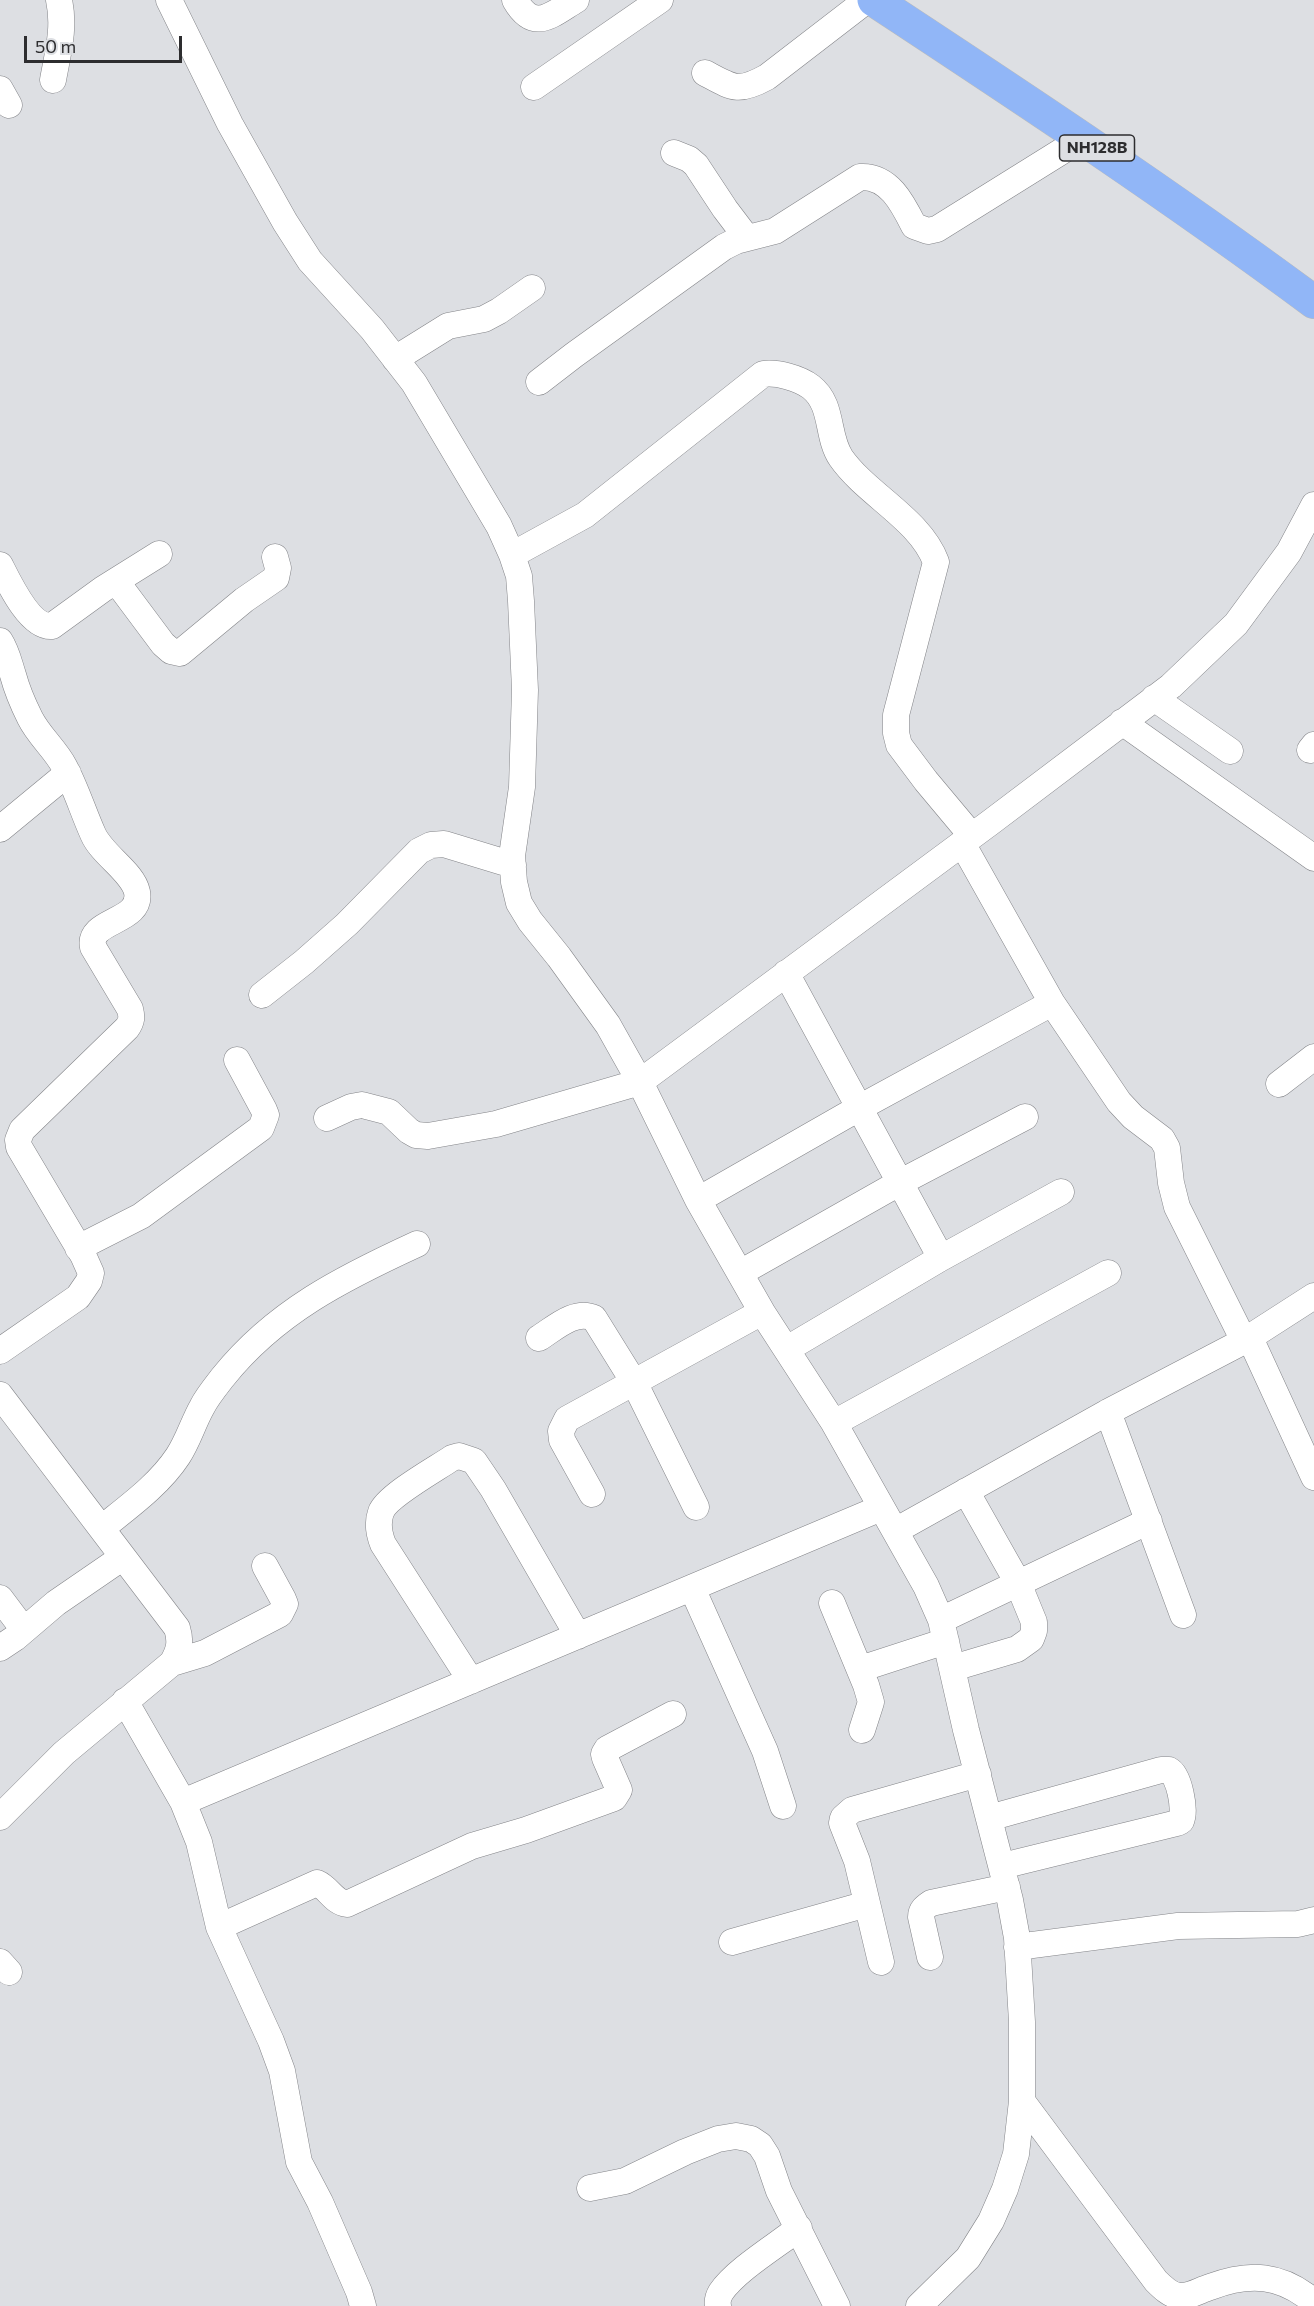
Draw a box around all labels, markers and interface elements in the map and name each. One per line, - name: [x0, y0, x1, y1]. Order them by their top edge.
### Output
- scale bar: [27, 24, 184, 62]
- text: 50 m: [35, 35, 76, 57]
- road number: NH128B: [1060, 135, 1134, 161]

